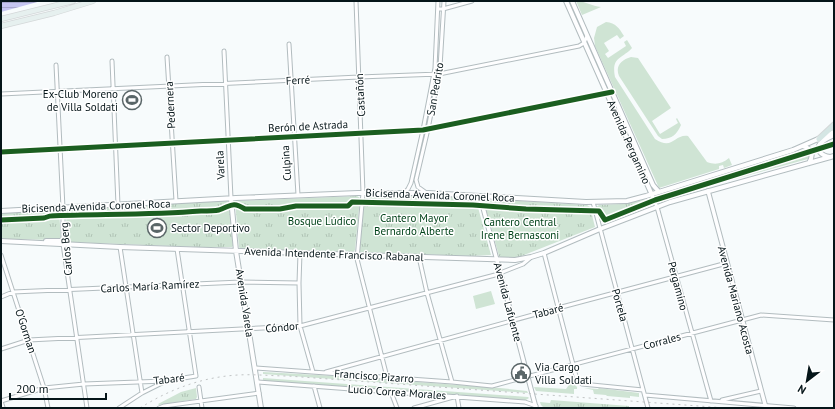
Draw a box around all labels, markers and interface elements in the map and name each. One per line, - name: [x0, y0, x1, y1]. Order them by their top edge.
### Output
- street label: San Pedrito: [423, 61, 447, 117]
- street label: Ferré: [285, 72, 311, 88]
- street label: Castañón: [352, 73, 368, 117]
- street label: Pedernera: [162, 81, 178, 129]
- place label: Ex-Club Moreno de Villa Soldati: [43, 87, 118, 114]
- sports icon: Ex-Club Moreno de Villa Soldati: [121, 89, 143, 111]
- street label: Avenida Pergamino: [604, 98, 654, 186]
- street label: Berón de Astrada: [268, 117, 348, 135]
- street label: Culpina: [278, 145, 294, 181]
- street label: Varela: [212, 150, 228, 181]
- street label: Bicisenda Avenida Coronel Roca: [365, 185, 515, 205]
- street label: Bicisenda Avenida Coronel Roca: [21, 196, 171, 216]
- park label: Cantero Mayor Bernardo Alberte: [374, 211, 454, 238]
- park label: Bosque Lúdico: [288, 214, 356, 228]
- park label: Cantero Central Irene Bernasconi: [481, 215, 559, 242]
- sports icon: Sector Deportivo: [146, 217, 168, 239]
- place label: Sector Deportivo: [171, 221, 250, 235]
- street label: Carlos Berg: [57, 222, 75, 276]
- street label: Avenida Intendente Francisco Rabanal: [244, 244, 425, 264]
- street label: Avenida Mariano Acosta: [715, 244, 757, 356]
- street label: Pergamino: [665, 260, 691, 312]
- street label: Avenida Lafuente: [491, 261, 525, 343]
- street label: Avenida Varela: [233, 268, 257, 338]
- street label: Carlos María Ramírez: [100, 276, 200, 296]
- street label: Portela: [609, 287, 631, 323]
- street label: Tabaré: [531, 300, 565, 322]
- street label: O'Gorman: [12, 307, 40, 355]
- street label: Cóndor: [265, 319, 299, 335]
- street label: Corrales: [642, 329, 683, 353]
- place label: Via Cargo Villa Soldati: [534, 360, 592, 387]
- north arrow: [787, 361, 827, 401]
- public building icon: Via Cargo Villa Soldati: [510, 362, 532, 384]
- street label: Francisco Pizarro: [334, 366, 414, 386]
- street label: Tabaré: [153, 370, 186, 388]
- scale bar: [10, 375, 106, 401]
- text: 200 m: [16, 381, 49, 396]
- street label: Lucio Correa Morales: [347, 382, 447, 402]
- text: N: [795, 382, 809, 397]

